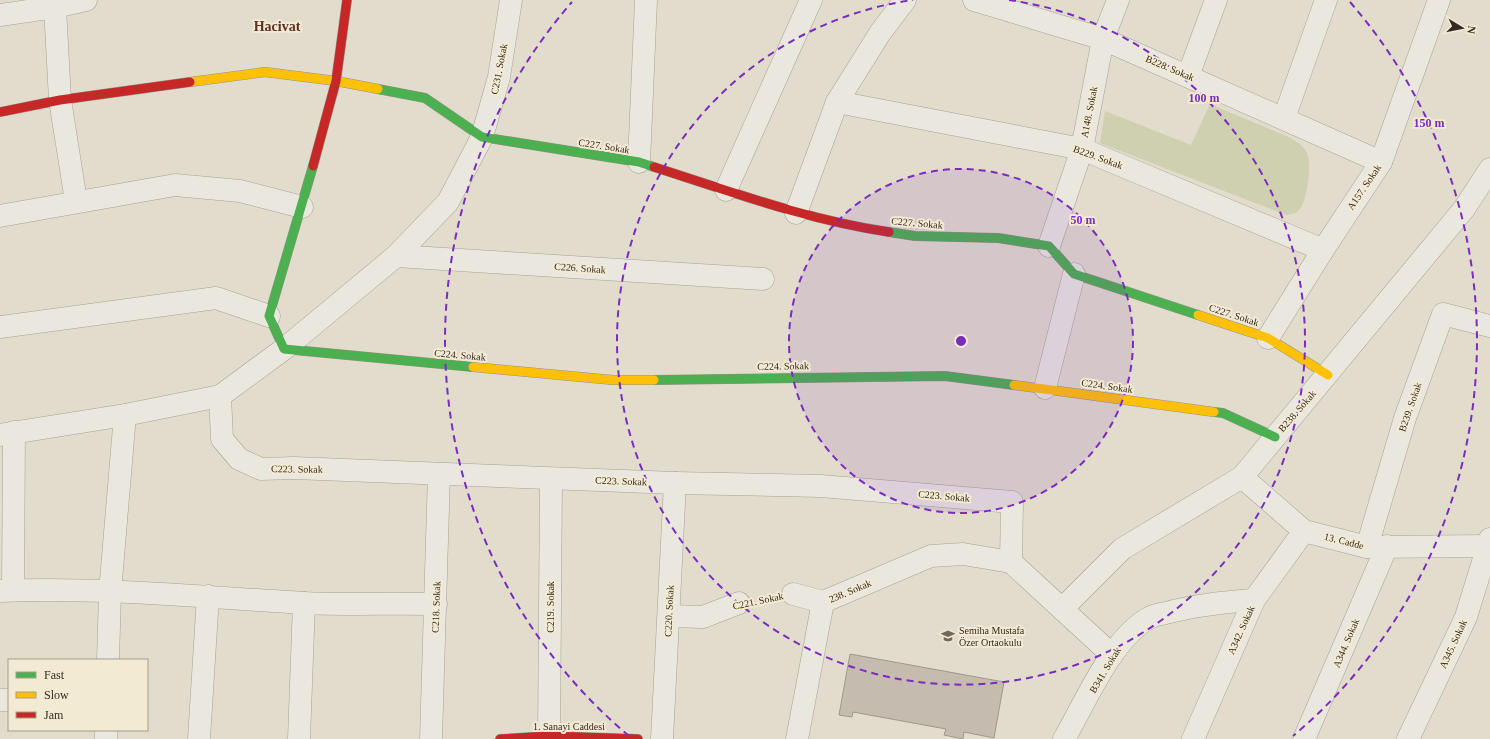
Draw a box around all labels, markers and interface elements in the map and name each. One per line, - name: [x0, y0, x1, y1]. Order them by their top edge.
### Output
- north arrow: [1442, 8, 1482, 48]
- district label: Hacivat: [254, 19, 301, 34]
- text: N: [1465, 25, 1478, 35]
- street label: C231. Sokak: [489, 43, 509, 95]
- street label: B228. Sokak: [1144, 53, 1196, 83]
- street label: A148. Sokak: [1079, 85, 1099, 139]
- text: 100 m: [1189, 91, 1220, 105]
- text: 150 m: [1414, 116, 1445, 130]
- street label: C227. Sokak: [578, 137, 630, 155]
- street label: B229. Sokak: [1072, 143, 1124, 171]
- street label: A157. Sokak: [1345, 162, 1383, 212]
- text: 50 m: [1071, 213, 1096, 227]
- street label: C227. Sokak: [891, 215, 943, 231]
- street label: C226. Sokak: [554, 261, 606, 275]
- street label: C227. Sokak: [1208, 302, 1260, 328]
- centre of rings: [954, 334, 968, 348]
- street label: C224. Sokak: [434, 347, 486, 363]
- street label: C224. Sokak: [757, 360, 809, 372]
- street label: C224. Sokak: [1081, 377, 1133, 395]
- street label: B239. Sokak: [1396, 381, 1424, 433]
- street label: B238. Sokak: [1276, 388, 1318, 434]
- street label: C223. Sokak: [271, 463, 323, 475]
- street label: C223. Sokak: [595, 475, 647, 487]
- street label: C223. Sokak: [918, 488, 970, 504]
- street label: 13. Cadde: [1323, 531, 1366, 551]
- street label: 238. Sokak: [827, 577, 873, 605]
- street label: C218. Sokak: [430, 581, 442, 633]
- street label: C219. Sokak: [545, 581, 556, 633]
- street label: C220. Sokak: [662, 585, 676, 637]
- street label: C221. Sokak: [732, 590, 784, 612]
- street label: A342. Sokak: [1225, 604, 1257, 656]
- street label: A344. Sokak: [1331, 617, 1361, 669]
- street label: A345. Sokak: [1437, 618, 1469, 670]
- place label: Semiha Mustafa Özer Ortaokulu: [959, 625, 1025, 648]
- school or university icon: Semiha Mustafa Özer Ortaokulu: [940, 628, 956, 644]
- street label: B341. Sokak: [1087, 645, 1123, 695]
- legend: [8, 659, 148, 731]
- text: Fast: [44, 668, 65, 682]
- text: Slow: [44, 688, 69, 702]
- text: Jam: [44, 708, 64, 722]
- street label: 1. Sanayi Caddesi: [533, 721, 605, 732]

